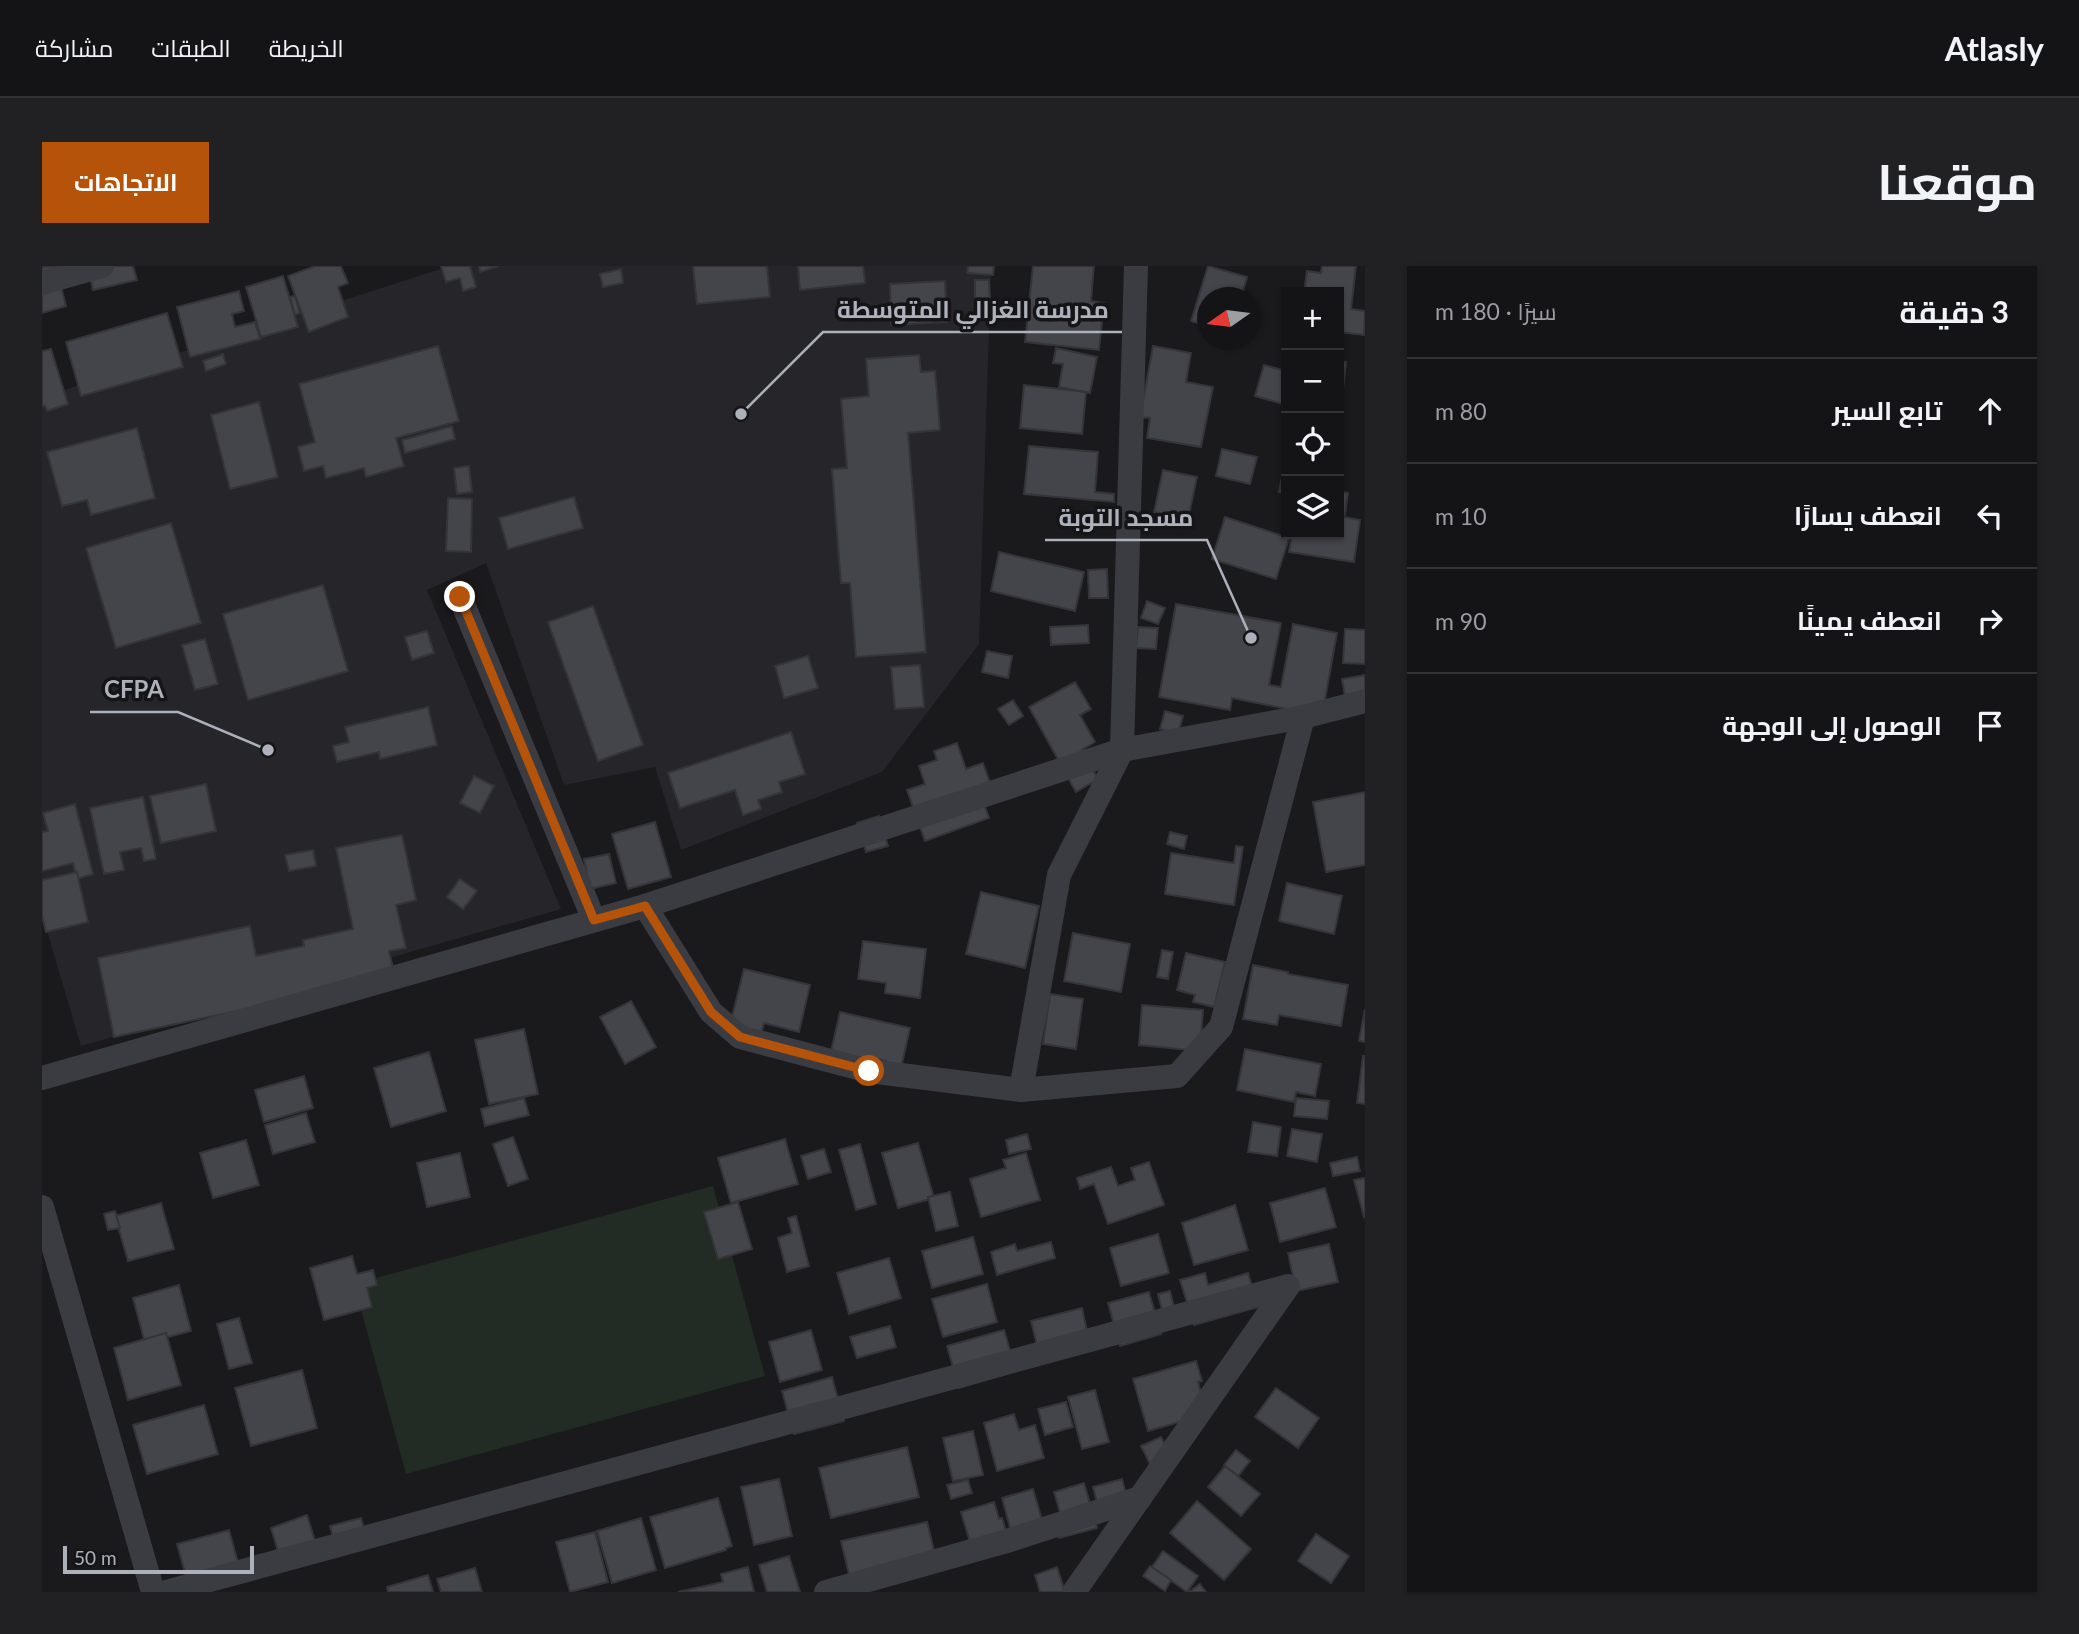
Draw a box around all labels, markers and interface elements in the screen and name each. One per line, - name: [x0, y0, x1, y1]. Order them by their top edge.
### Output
- text: Atlasly: [1945, 28, 2044, 68]
- text: مشاركة: [35, 33, 113, 62]
- text: الطبقات: [151, 33, 231, 62]
- text: الخريطة: [269, 33, 344, 62]
- button: الاتجاهات: [42, 142, 209, 223]
- text: موقعنا: [1877, 152, 2037, 210]
- callout: مدرسة الغزالي المتوسطة: [823, 287, 1122, 332]
- north arrow: [1197, 287, 1260, 350]
- map controls: [1281, 287, 1344, 539]
- button: +: [1281, 287, 1344, 350]
- text: 3 دقيقة: [1899, 293, 2009, 329]
- text: مدرسة الغزالي المتوسطة: [837, 294, 1109, 329]
- text: سيرًا · 180 m: [1435, 297, 1556, 325]
- button: −: [1281, 350, 1344, 413]
- icon: ahead: [1971, 392, 2009, 430]
- text: تابع السير: [1832, 394, 1942, 426]
- text: 80 m: [1435, 397, 1487, 425]
- button: locate: [1281, 413, 1344, 476]
- button: layers: [1281, 476, 1344, 539]
- callout: مسجد التوبة: [1045, 495, 1207, 540]
- icon: left: [1971, 497, 2009, 535]
- text: انعطف يسارًا: [1794, 499, 1942, 531]
- text: مسجد التوبة: [1059, 502, 1193, 532]
- text: 10 m: [1435, 502, 1487, 530]
- route end: [444, 581, 475, 612]
- icon: right: [1971, 602, 2009, 640]
- text: انعطف يمينًا: [1797, 604, 1942, 636]
- text: 90 m: [1435, 607, 1487, 635]
- callout: CFPA: [90, 667, 178, 712]
- text: CFPA: [104, 674, 164, 703]
- icon: arrive: [1971, 707, 2009, 745]
- text: الوصول إلى الوجهة: [1722, 709, 1942, 741]
- route start: [853, 1055, 884, 1086]
- scale bar: [63, 1543, 254, 1575]
- text: 50 m: [74, 1546, 117, 1569]

